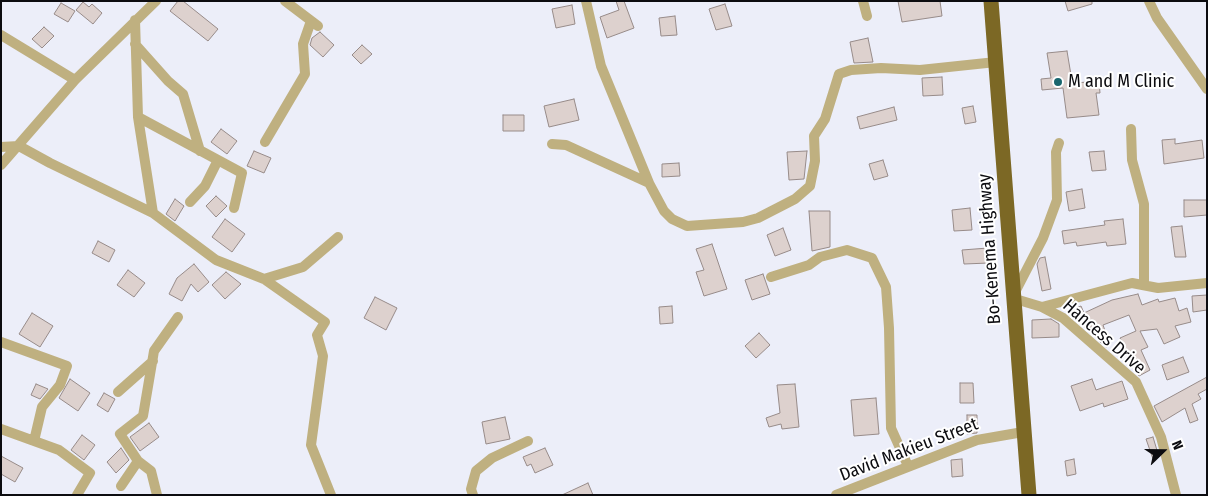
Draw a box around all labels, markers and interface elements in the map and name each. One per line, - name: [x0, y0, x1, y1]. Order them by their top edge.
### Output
- place label: M and M Clinic: [1068, 71, 1174, 93]
- marker: M and M Clinic: [1052, 76, 1064, 88]
- street label: Bo-Kenema Highway: [974, 173, 1006, 325]
- street label: Hancess Drive: [1058, 295, 1150, 379]
- street label: David Makieu Street: [837, 414, 981, 486]
- north arrow: [1138, 426, 1188, 476]
- text: N: [1168, 438, 1187, 452]

